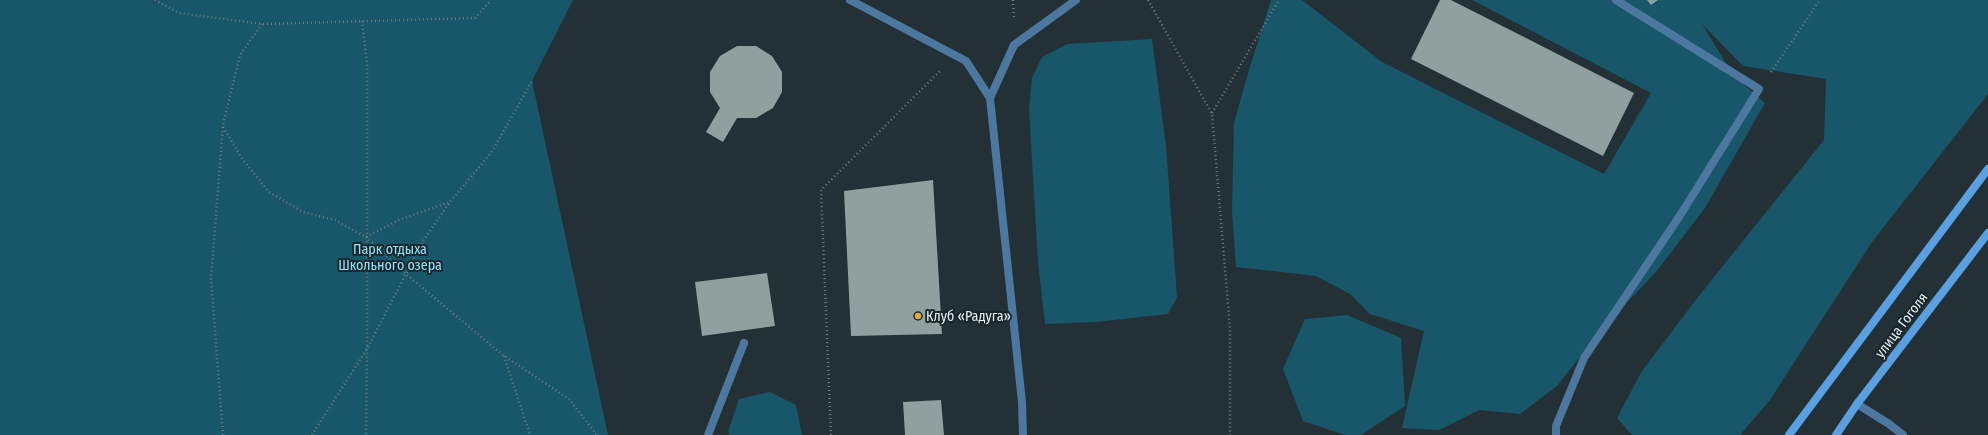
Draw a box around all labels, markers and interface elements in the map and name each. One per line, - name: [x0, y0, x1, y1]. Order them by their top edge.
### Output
- park label: Парк отдыха Школьного озера: [338, 241, 442, 274]
- street label: улица Гоголя: [1871, 289, 1931, 361]
- place label: Клуб «Радуга»: [926, 308, 1011, 325]
- marker: Клуб «Радуга»: [913, 311, 923, 321]

